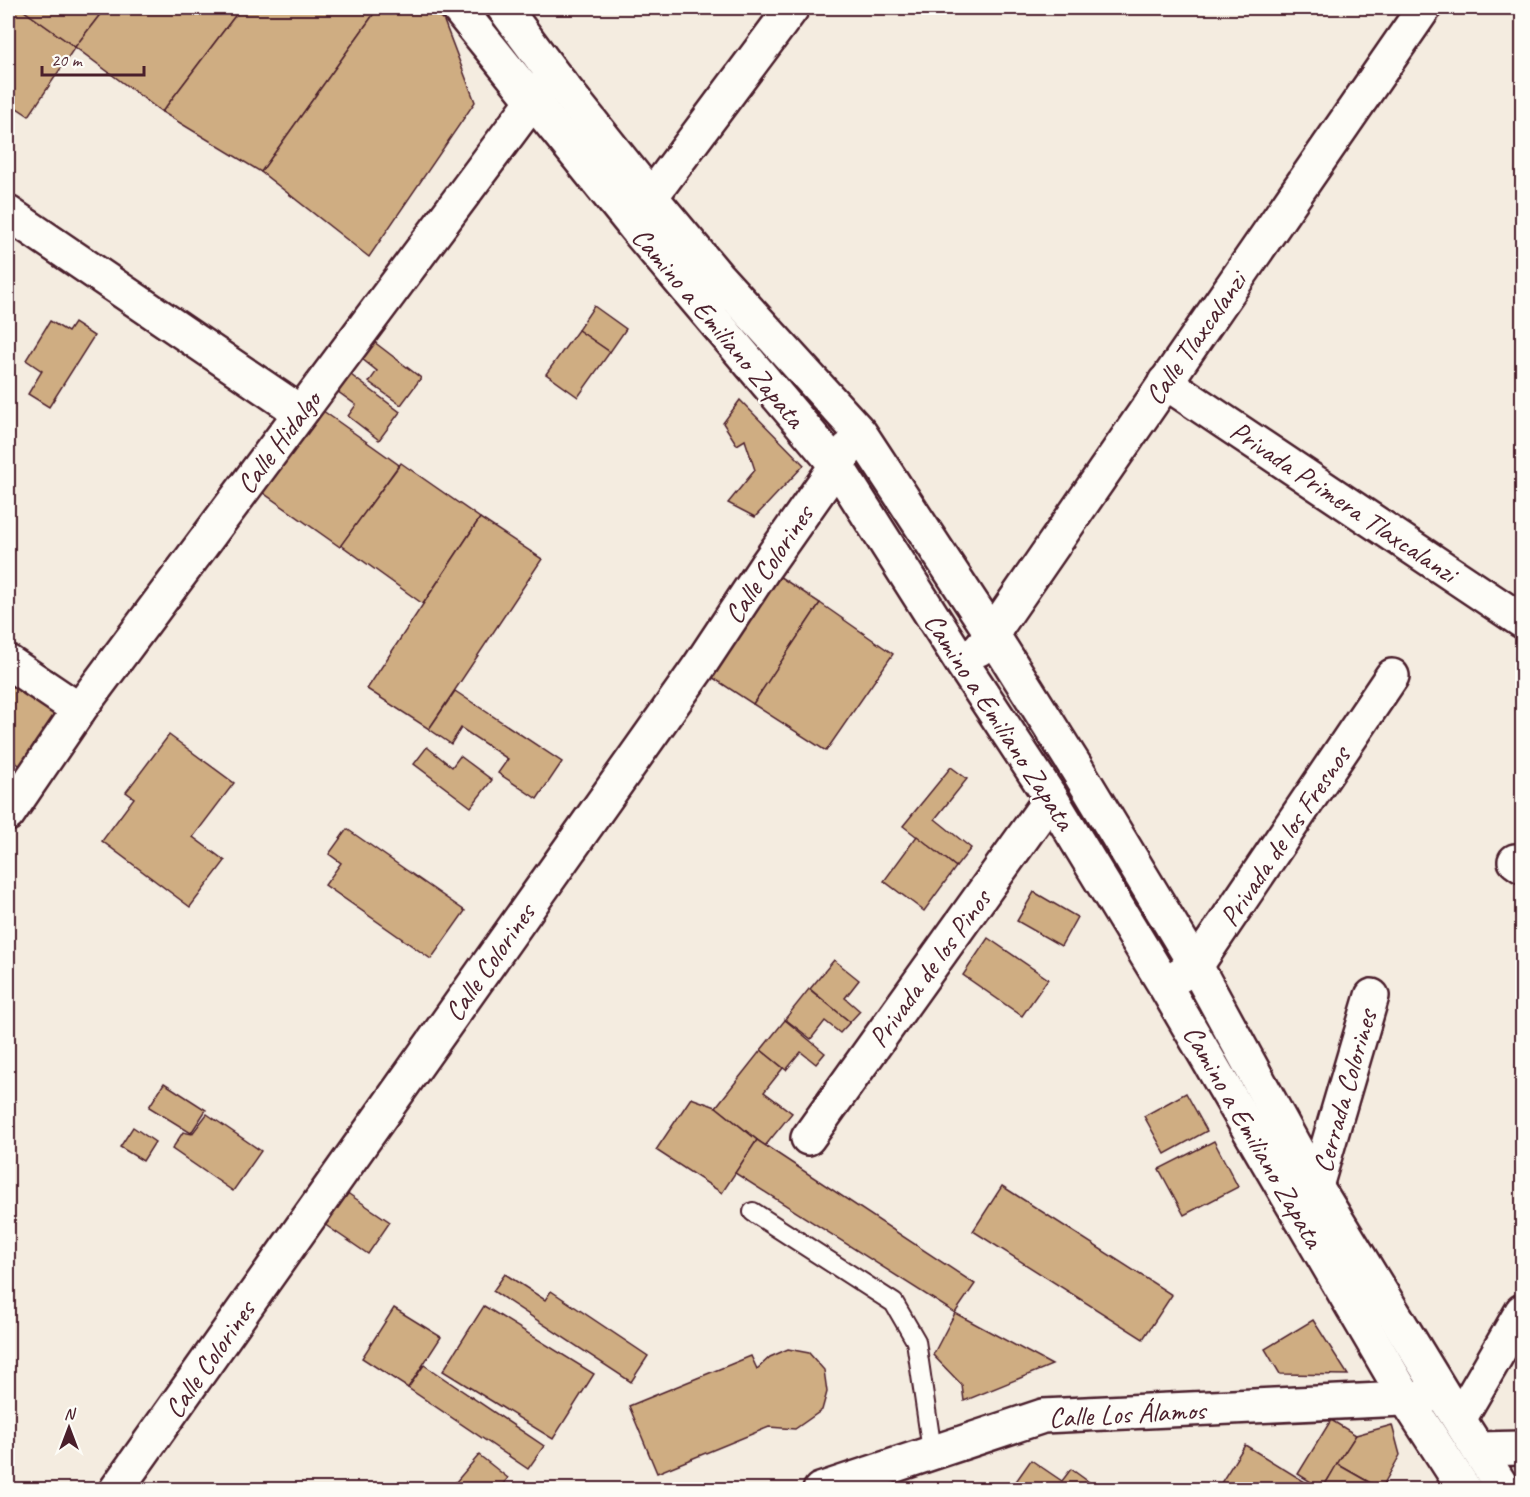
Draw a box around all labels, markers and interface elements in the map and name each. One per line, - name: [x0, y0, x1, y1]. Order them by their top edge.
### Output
- scale bar: [42, 39, 144, 77]
- text: 20 m: [51, 49, 84, 71]
- street label: Camino a Emiliano Zapata: [624, 220, 814, 436]
- street label: Calle Tlaxcalanzi: [1137, 262, 1256, 411]
- street label: Calle Hidalgo: [228, 382, 330, 501]
- street label: Privada Primera Tlaxcalanzi: [1224, 413, 1467, 592]
- street label: Calle Colorines: [716, 496, 822, 630]
- street label: Camino a Emiliano Zapata: [916, 606, 1084, 838]
- street label: Privada de los Fresnos: [1211, 738, 1359, 933]
- street label: Privada de los Pinos: [860, 881, 1000, 1054]
- street label: Calle Colorines: [436, 895, 544, 1028]
- street label: Cerrada Colorines: [1305, 1004, 1385, 1176]
- street label: Camino a Emiliano Zapata: [1176, 1019, 1332, 1255]
- street label: Calle Colorines: [156, 1292, 264, 1425]
- street label: Calle Los Álamos: [1048, 1392, 1209, 1435]
- north arrow: [39, 1398, 99, 1458]
- text: N: [64, 1404, 77, 1424]

